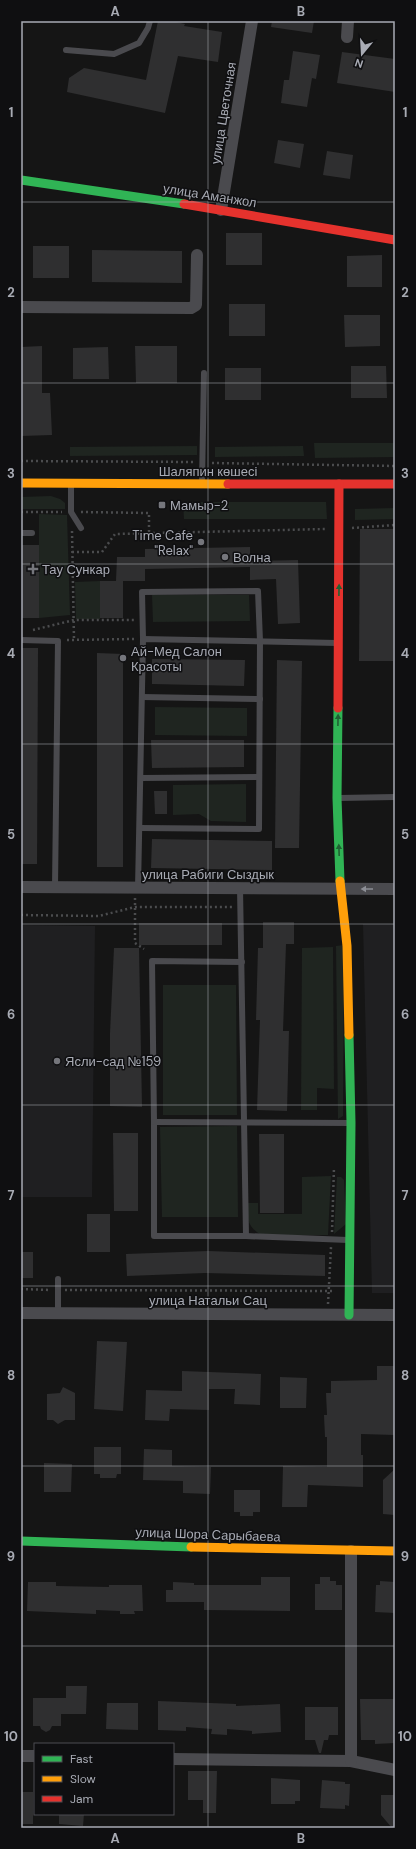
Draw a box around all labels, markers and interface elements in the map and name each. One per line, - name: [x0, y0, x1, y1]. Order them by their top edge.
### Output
- text: A: [110, 3, 120, 20]
- text: B: [297, 3, 305, 20]
- north arrow: [342, 34, 382, 74]
- text: N: [353, 56, 365, 71]
- street label: улица Цветочная: [207, 61, 240, 165]
- text: 1: [9, 104, 13, 121]
- text: 1: [403, 104, 407, 121]
- street label: улица Аманжол: [162, 180, 258, 211]
- text: 2: [7, 284, 15, 301]
- text: 2: [401, 284, 409, 301]
- street label: Шаляпин көшесі: [159, 463, 257, 480]
- text: 3: [7, 465, 15, 482]
- text: 3: [401, 465, 409, 482]
- place label: Мамыр-2: [170, 497, 228, 514]
- marker: Мамыр-2: [157, 500, 167, 510]
- place label: Time Cafe "Relax": [132, 527, 193, 559]
- marker: Time Cafe "Relax": [196, 537, 206, 547]
- place label: Волна: [233, 549, 271, 566]
- marker: Волна: [220, 552, 230, 562]
- place label: Тау Сункар: [42, 561, 110, 578]
- marker: Тау Сункар: [27, 563, 39, 575]
- one-way arrow: [336, 583, 342, 596]
- place label: Ай-Мед Салон Красоты: [131, 643, 222, 675]
- text: 4: [7, 645, 15, 662]
- text: 4: [401, 645, 409, 662]
- marker: Ай-Мед Салон Красоты: [118, 653, 128, 663]
- one-way arrow: [335, 713, 341, 726]
- text: 5: [7, 826, 15, 843]
- text: 5: [401, 826, 409, 843]
- one-way arrow: [335, 844, 342, 856]
- street label: улица Рабиги Сыздык: [142, 866, 274, 883]
- one-way arrow: [360, 886, 373, 892]
- text: 6: [7, 1006, 15, 1023]
- text: 6: [401, 1006, 409, 1023]
- place label: Ясли-сад №159: [65, 1053, 161, 1070]
- marker: Ясли-сад №159: [52, 1056, 62, 1066]
- text: 7: [8, 1187, 15, 1204]
- text: 7: [402, 1187, 409, 1204]
- street label: улица Натальи Сац: [149, 1292, 267, 1309]
- text: 8: [7, 1367, 15, 1384]
- text: 8: [401, 1367, 409, 1384]
- street label: улица Шора Сарыбаева: [135, 1523, 282, 1546]
- text: 9: [7, 1548, 15, 1565]
- text: 9: [401, 1548, 409, 1565]
- text: 10: [4, 1728, 18, 1745]
- text: 10: [398, 1728, 412, 1745]
- legend: [34, 1743, 174, 1815]
- text: Fast: [70, 1751, 93, 1767]
- text: Slow: [70, 1771, 96, 1787]
- text: Jam: [70, 1791, 93, 1807]
- text: A: [110, 1830, 120, 1847]
- text: B: [297, 1830, 305, 1847]

